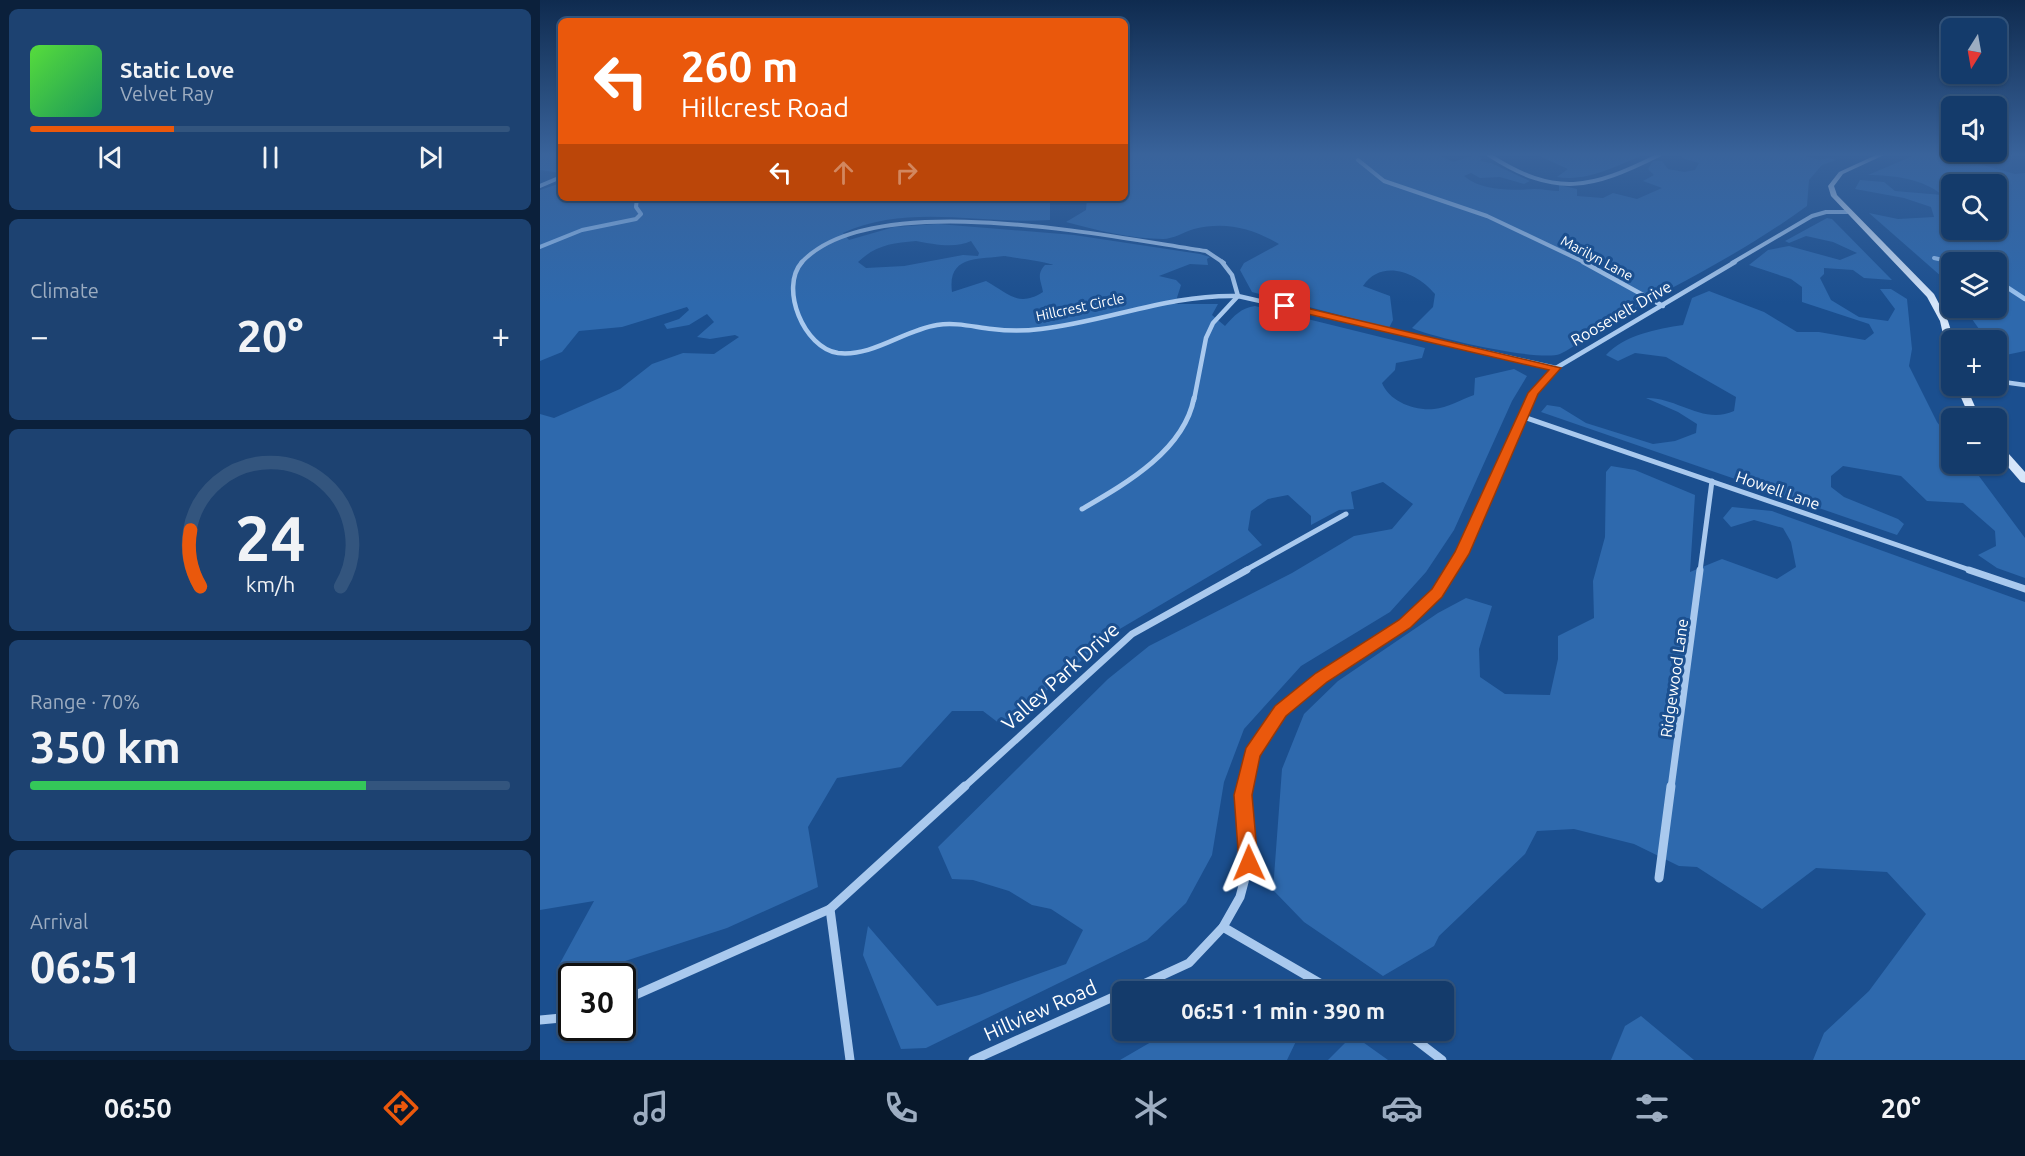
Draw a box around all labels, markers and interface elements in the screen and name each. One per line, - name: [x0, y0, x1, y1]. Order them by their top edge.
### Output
- north arrow: [1941, 18, 2007, 84]
- map controls: [1941, 18, 2007, 474]
- icon: left: [582, 42, 660, 120]
- text: 260 m: [681, 43, 798, 90]
- text: Static Love: [120, 57, 235, 82]
- text: Velvet Ray: [120, 82, 214, 105]
- text: Hillcrest Road: [681, 92, 849, 122]
- button: sound: [1941, 96, 2007, 162]
- icon: previous: [94, 141, 127, 174]
- icon: pause: [254, 141, 287, 174]
- icon: next: [414, 141, 447, 174]
- icon: left: [764, 156, 797, 189]
- icon: ahead: [827, 156, 860, 189]
- icon: right: [890, 156, 923, 189]
- button: search: [1941, 174, 2007, 240]
- street label: Marilyn Lane: [1558, 232, 1636, 284]
- button: layers: [1941, 252, 2007, 318]
- street label: Roosevelt Drive: [1568, 277, 1674, 349]
- text: Climate: [30, 279, 99, 302]
- pin: [1259, 280, 1310, 331]
- icon: arrive: [1268, 289, 1301, 322]
- street label: Hillcrest Circle: [1034, 290, 1126, 324]
- text: 20°: [237, 310, 303, 361]
- text: −: [30, 317, 49, 354]
- text: +: [491, 317, 510, 354]
- button: +: [1941, 330, 2007, 396]
- button: −: [1941, 408, 2007, 474]
- street label: Howell Lane: [1733, 467, 1823, 513]
- text: 24: [235, 503, 305, 573]
- text: km/h: [245, 572, 295, 596]
- street label: Valley Park Drive: [997, 617, 1123, 735]
- street label: Ridgewood Lane: [1657, 617, 1691, 739]
- text: Range · 70%: [30, 690, 140, 713]
- text: 350 km: [30, 721, 181, 772]
- position arrow: [1217, 831, 1281, 895]
- text: Arrival: [30, 910, 88, 933]
- text: 06:51: [30, 941, 143, 992]
- speed limit sign: 30: [558, 963, 636, 1041]
- street label: Hillview Road: [980, 975, 1100, 1045]
- text: 06:51 · 1 min · 390 m: [1181, 998, 1385, 1023]
- icon: directions: [380, 1087, 422, 1129]
- icon: music: [630, 1087, 672, 1129]
- icon: phone: [880, 1087, 922, 1129]
- icon: climate: [1130, 1087, 1172, 1129]
- icon: car: [1381, 1087, 1423, 1129]
- icon: filters: [1631, 1087, 1673, 1129]
- text: 06:50: [104, 1093, 172, 1123]
- text: 20°: [1881, 1093, 1921, 1123]

